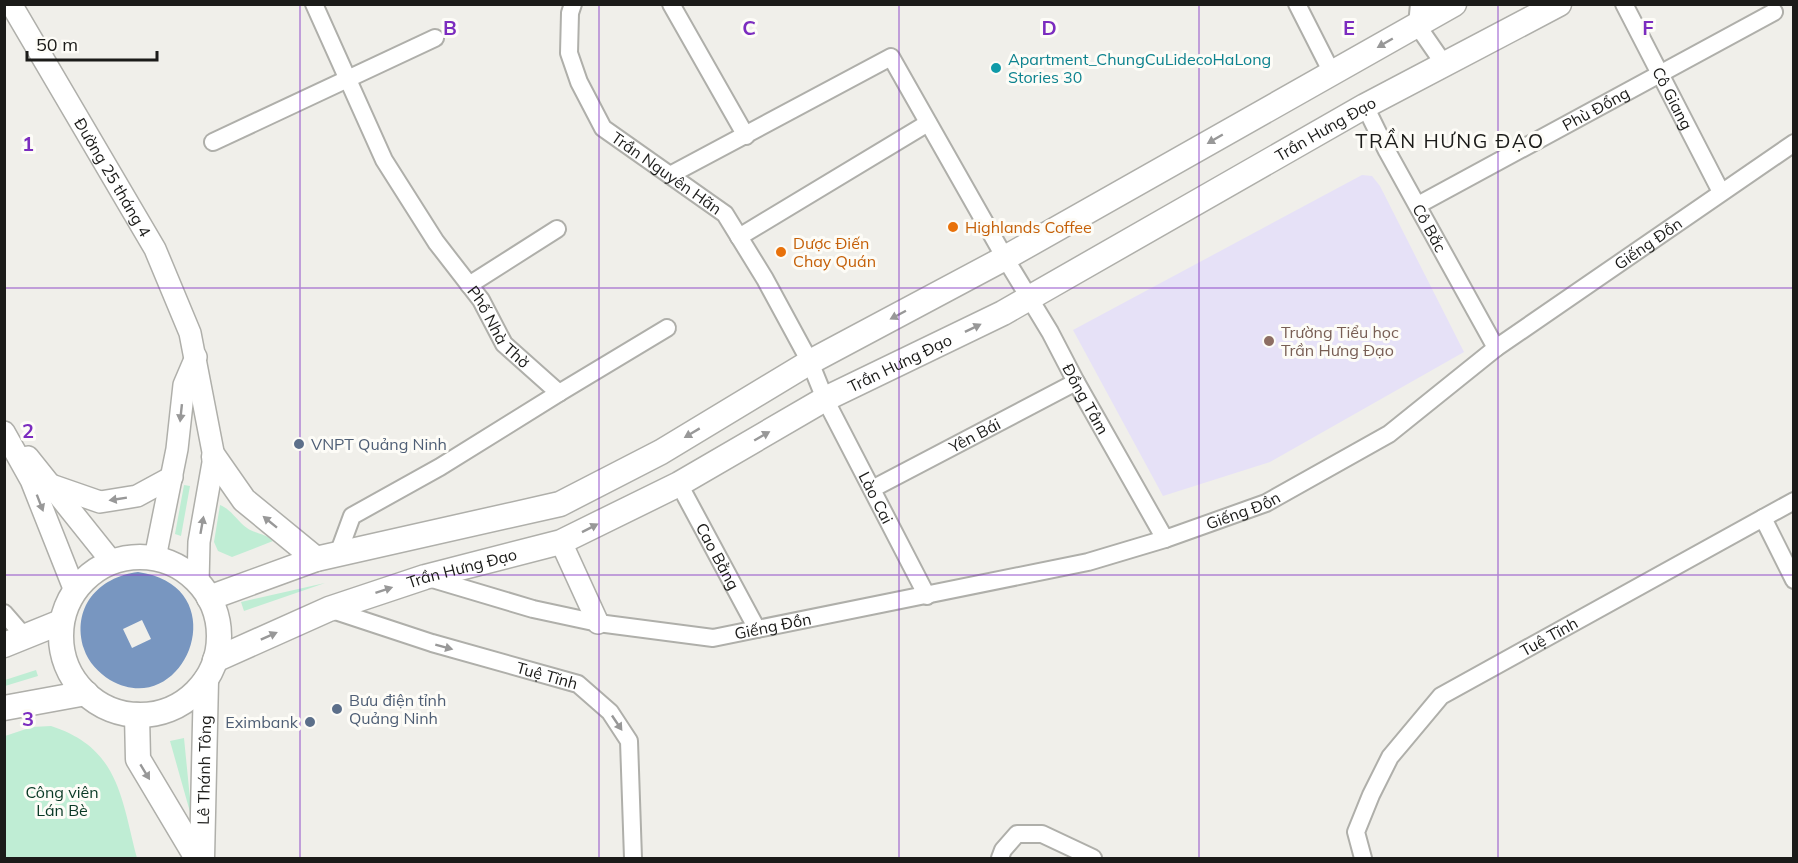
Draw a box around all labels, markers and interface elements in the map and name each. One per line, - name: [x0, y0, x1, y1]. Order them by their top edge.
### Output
- text: B: [443, 15, 457, 40]
- text: C: [742, 15, 756, 40]
- text: D: [1041, 15, 1057, 40]
- text: E: [1343, 15, 1355, 40]
- text: F: [1642, 15, 1654, 40]
- scale bar: [27, 24, 158, 62]
- text: 50 m: [36, 33, 78, 56]
- one-way arrow: [1376, 38, 1393, 48]
- place label: Apartment_ChungCuLidecoHaLong Stories 30: [1008, 49, 1271, 87]
- marker: Apartment_ChungCuLidecoHaLong Stories 30: [989, 61, 1003, 75]
- street label: Cô Giang: [1648, 63, 1697, 133]
- street label: Phù Đổng: [1559, 82, 1633, 135]
- street label: Trần Hưng Đạo: [1271, 92, 1379, 165]
- street label: Đường 25 tháng 4: [70, 114, 156, 241]
- street label: Trần Nguyên Hãn: [608, 127, 726, 219]
- district label: TRẦN HƯNG ĐẠO: [1355, 128, 1545, 153]
- text: 1: [22, 131, 34, 156]
- one-way arrow: [1206, 134, 1223, 144]
- street label: Cô Bắc: [1408, 200, 1451, 256]
- street label: Giếng Đồn: [1610, 213, 1686, 274]
- place label: Highlands Coffee: [965, 217, 1092, 237]
- marker: Highlands Coffee: [946, 220, 960, 234]
- place label: Dược Điến Chay Quán: [793, 233, 876, 271]
- marker: Dược Điến Chay Quán: [774, 245, 788, 259]
- street label: Phố Nhà Thờ: [463, 281, 534, 372]
- one-way arrow: [889, 311, 906, 320]
- place label: Trường Tiểu học Trần Hưng Đạo: [1281, 322, 1399, 360]
- one-way arrow: [964, 323, 981, 332]
- street label: Trần Hưng Đạo: [845, 329, 955, 396]
- marker: Trường Tiểu học Trần Hưng Đạo: [1262, 334, 1276, 348]
- street label: Đồng Tâm: [1058, 360, 1113, 438]
- one-way arrow: [176, 404, 186, 423]
- street label: Yên Bái: [945, 413, 1004, 457]
- text: 2: [22, 418, 34, 443]
- one-way arrow: [683, 428, 700, 438]
- one-way arrow: [754, 431, 771, 441]
- place label: VNPT Quảng Ninh: [311, 434, 447, 454]
- marker: VNPT Quảng Ninh: [292, 437, 306, 451]
- street label: Lào Cai: [854, 468, 898, 527]
- street label: Giếng Đồn: [1203, 487, 1284, 534]
- one-way arrow: [36, 494, 45, 512]
- one-way arrow: [108, 495, 127, 504]
- one-way arrow: [198, 515, 207, 534]
- one-way arrow: [263, 517, 278, 529]
- street label: Cao Bằng: [692, 519, 744, 593]
- one-way arrow: [582, 523, 599, 532]
- street label: Trần Hưng Đạo: [404, 544, 519, 592]
- one-way arrow: [375, 585, 393, 595]
- street label: Giếng Đồn: [733, 608, 813, 643]
- street label: Tuệ Tĩnh: [1516, 612, 1581, 660]
- one-way arrow: [260, 631, 278, 641]
- one-way arrow: [435, 642, 453, 652]
- street label: Tuệ Tĩnh: [514, 657, 580, 693]
- place label: Bưu điện tỉnh Quảng Ninh: [349, 690, 446, 728]
- marker: Bưu điện tỉnh Quảng Ninh: [330, 702, 344, 716]
- text: 3: [22, 706, 34, 731]
- place label: Eximbank: [225, 712, 299, 732]
- street label: Lê Thánh Tông: [193, 715, 215, 825]
- marker: Eximbank: [303, 715, 317, 729]
- one-way arrow: [611, 715, 622, 731]
- one-way arrow: [140, 764, 151, 780]
- park label: Công viên Lán Bè: [25, 782, 99, 820]

